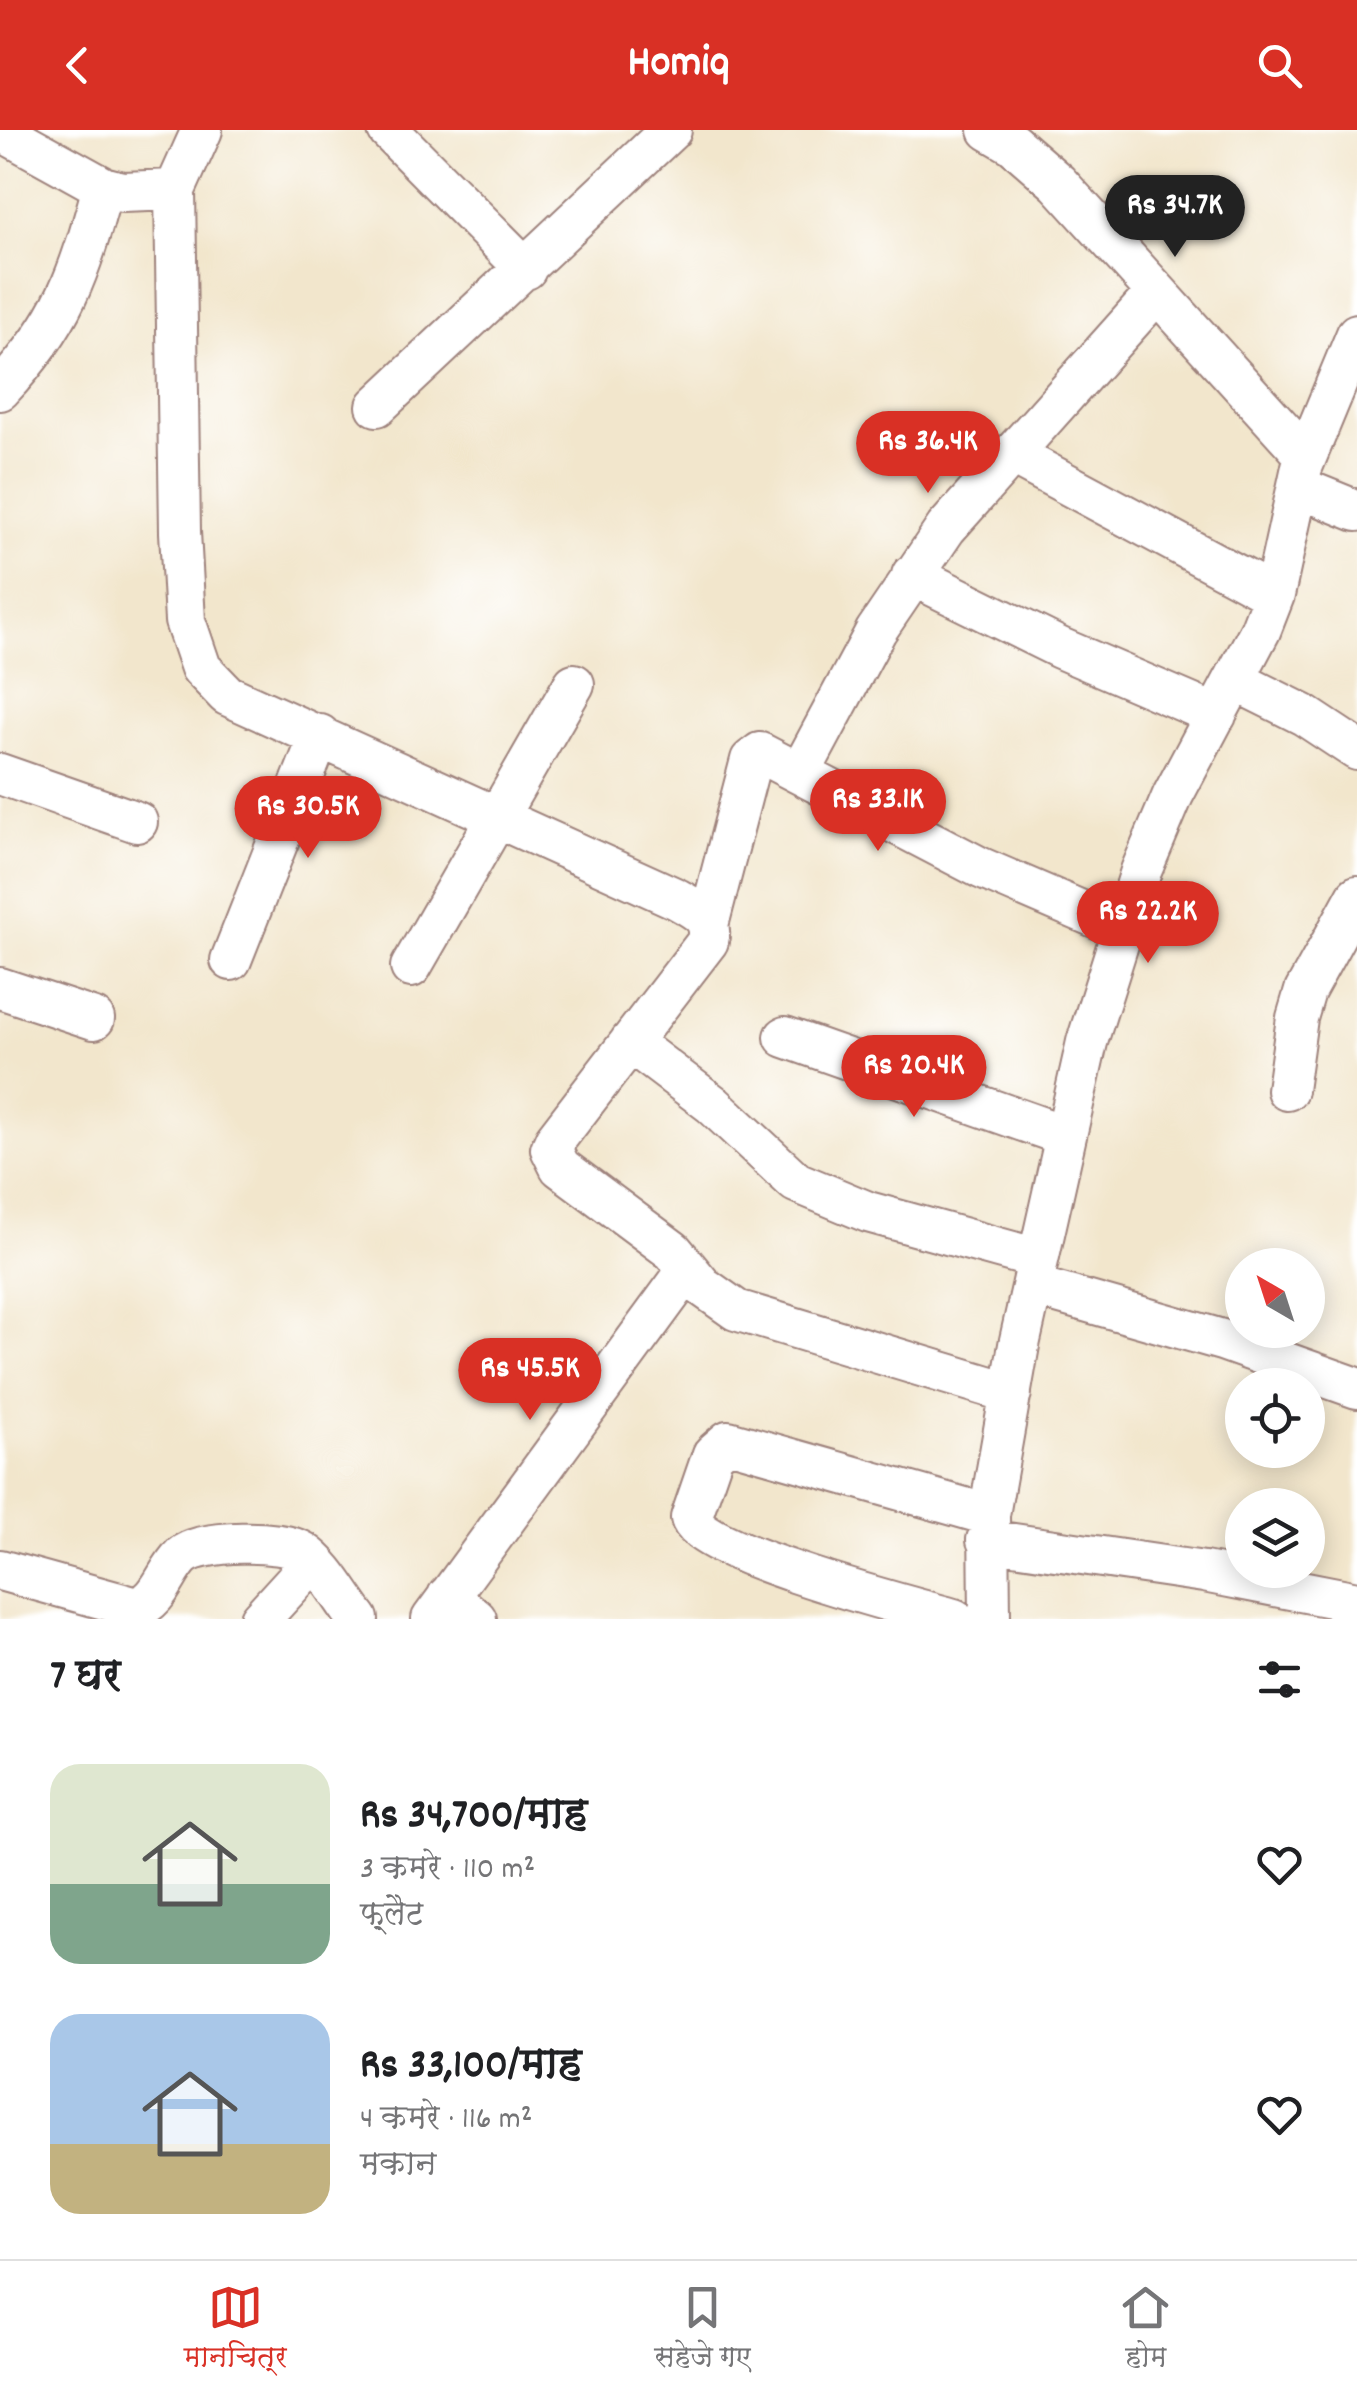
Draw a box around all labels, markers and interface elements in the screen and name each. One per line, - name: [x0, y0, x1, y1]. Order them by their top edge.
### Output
- text: Homiq: [627, 33, 730, 97]
- icon: back: [50, 38, 105, 93]
- icon: search: [1252, 38, 1307, 93]
- pin: Rs 34.7K: [1072, 175, 1278, 260]
- text: Rs 34.7K: [1127, 184, 1223, 230]
- pin: Rs 36.4K: [825, 411, 1031, 496]
- text: Rs 36.4K: [878, 420, 978, 466]
- pin: Rs 33.1K: [775, 769, 981, 854]
- pin: Rs 30.5K: [205, 776, 411, 861]
- text: Rs 33.1K: [832, 778, 924, 824]
- text: Rs 30.5K: [257, 785, 359, 831]
- pin: Rs 22.2K: [1045, 881, 1251, 966]
- text: Rs 22.2K: [1099, 890, 1197, 936]
- pin: Rs 20.4K: [811, 1035, 1017, 1120]
- text: Rs 20.4K: [863, 1044, 965, 1090]
- north arrow: [1225, 1248, 1325, 1348]
- map controls: [1225, 1248, 1325, 1588]
- pin: Rs 45.5K: [427, 1338, 633, 1423]
- text: Rs 45.5K: [480, 1347, 580, 1393]
- button: locate: [1225, 1368, 1325, 1468]
- button: layers: [1225, 1488, 1325, 1588]
- text: 7 घर: [50, 1649, 121, 1709]
- icon: filters: [1252, 1652, 1307, 1707]
- text: Rs 34,700/माह: [360, 1788, 587, 1848]
- icon: home: [130, 1804, 250, 1924]
- icon: heart: [1252, 1837, 1307, 1892]
- text: 3 कमरे · 110 m²: [360, 1848, 535, 1894]
- text: फ़्लैट: [360, 1894, 423, 1940]
- text: Rs 33,100/माह: [360, 2038, 582, 2098]
- icon: home: [130, 2054, 250, 2174]
- icon: heart: [1252, 2087, 1307, 2142]
- text: 4 कमरे · 116 m²: [360, 2098, 532, 2144]
- text: मकान: [360, 2144, 436, 2190]
- tab: मानचित्र: [184, 2280, 287, 2380]
- tab: सहेजे गए: [654, 2280, 751, 2380]
- tab: होम: [1118, 2280, 1173, 2380]

